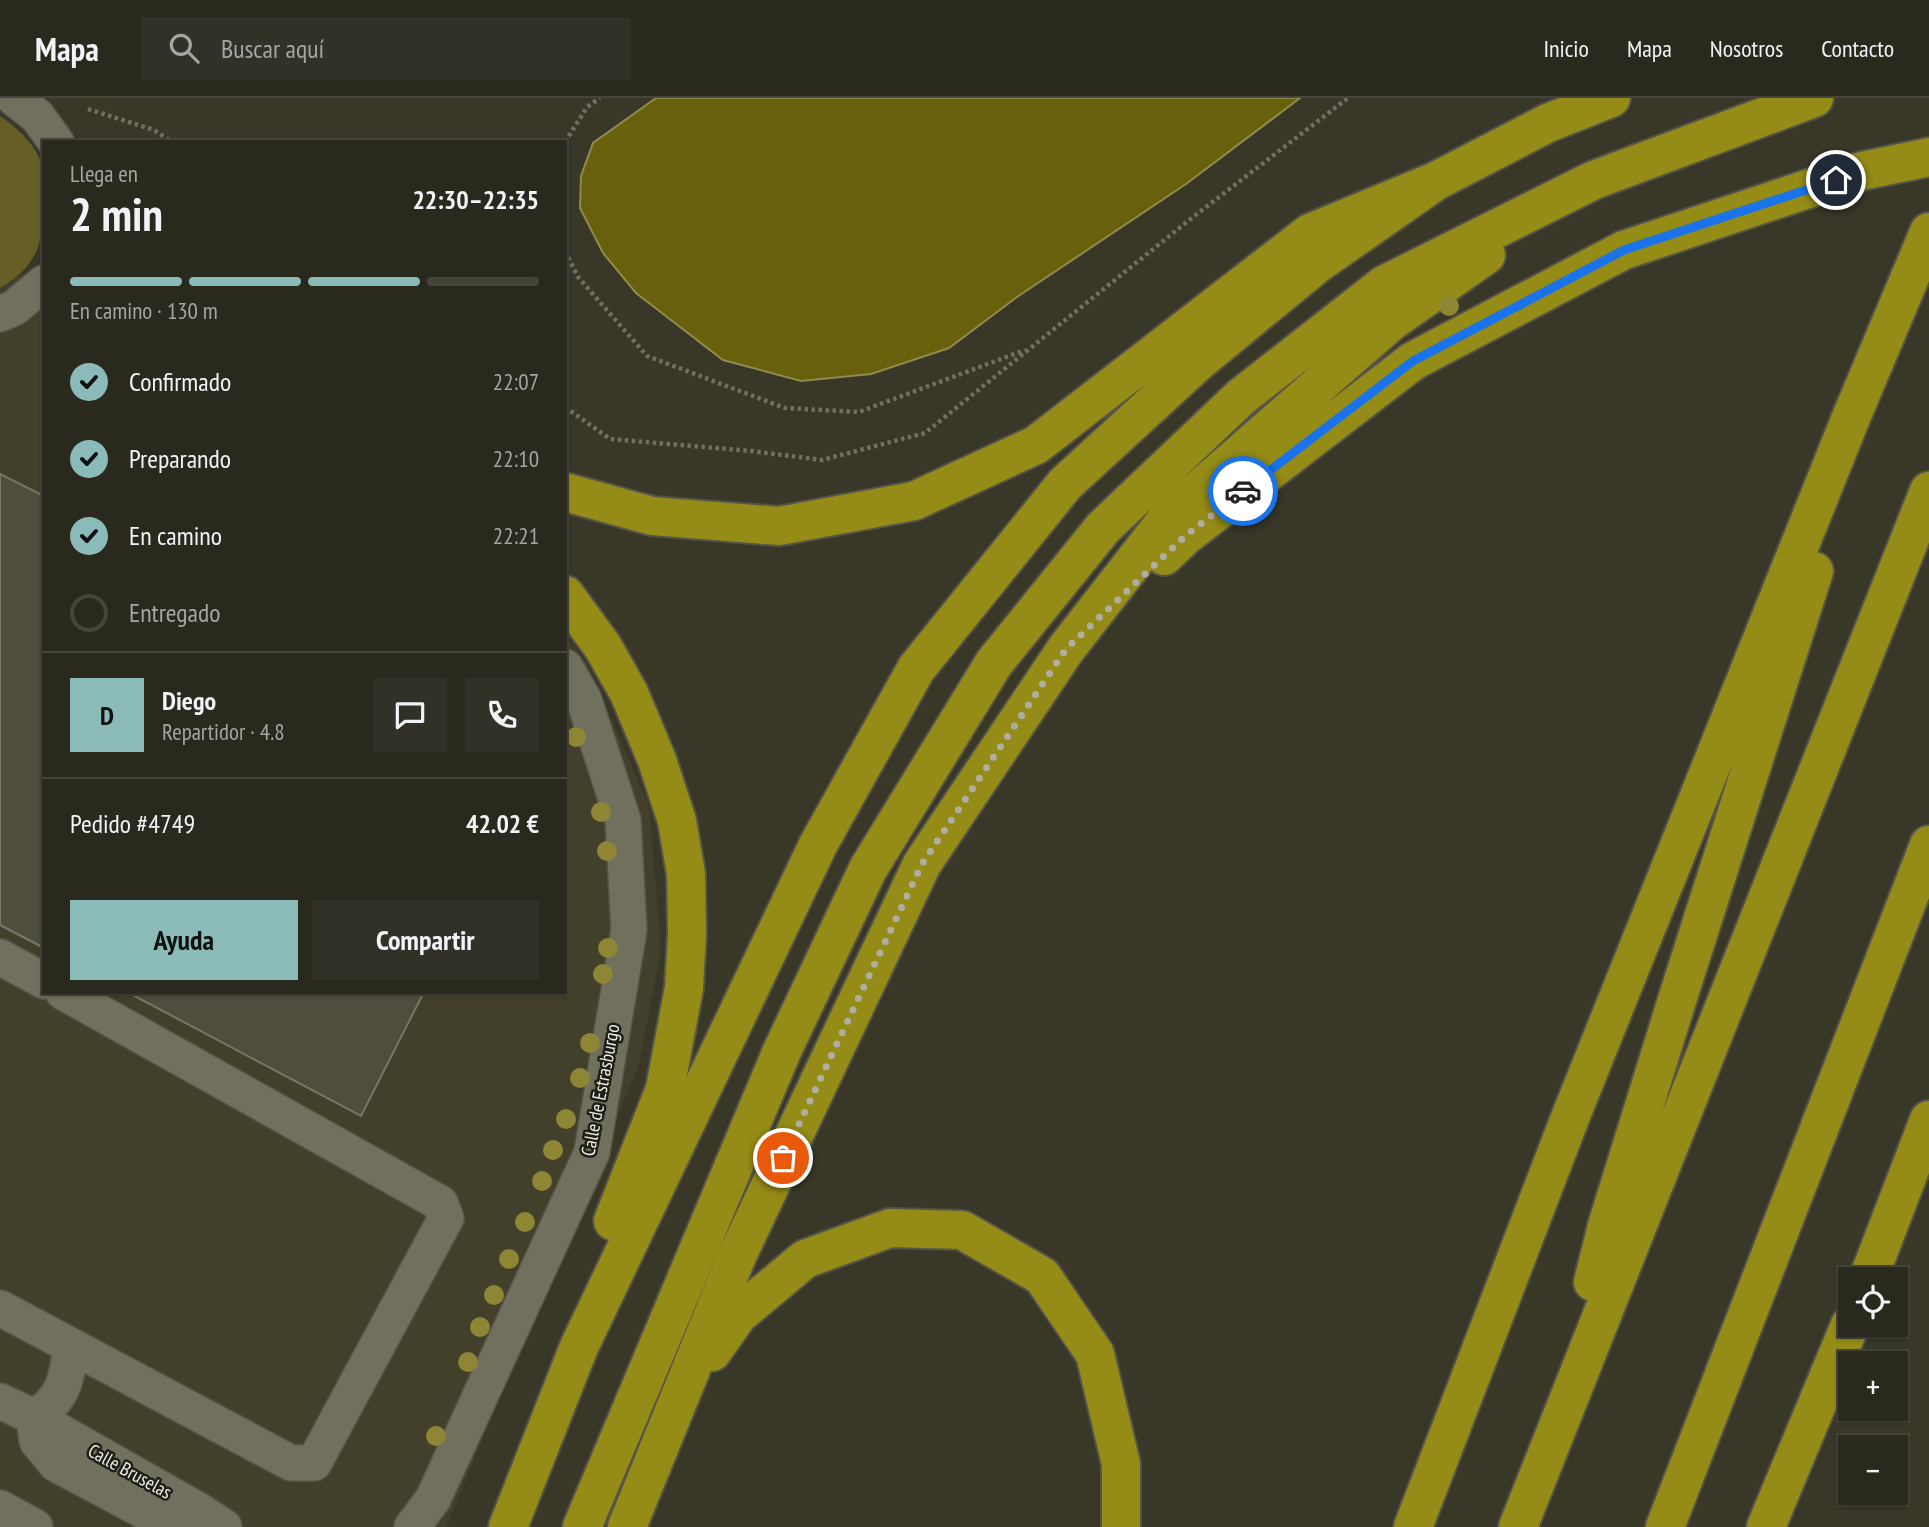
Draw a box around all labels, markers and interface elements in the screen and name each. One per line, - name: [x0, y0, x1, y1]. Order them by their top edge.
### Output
- search box: [141, 17, 631, 80]
- text: Mapa: [35, 27, 99, 70]
- icon: search: [165, 29, 203, 67]
- text: Buscar aquí: [221, 32, 324, 65]
- text: Inicio: [1543, 33, 1589, 64]
- text: Mapa: [1627, 33, 1672, 64]
- text: Nosotros: [1710, 33, 1783, 64]
- text: Contacto: [1821, 33, 1894, 64]
- pin: [1806, 150, 1866, 210]
- text: Llega en: [70, 159, 138, 188]
- icon: home: [1817, 161, 1855, 199]
- text: 22:30–22:35: [412, 183, 539, 216]
- text: 2 min: [70, 184, 163, 244]
- text: En camino · 130 m: [70, 296, 218, 325]
- icon: check: [70, 363, 108, 401]
- text: Confirmado: [129, 365, 231, 398]
- text: 22:07: [493, 367, 539, 396]
- icon: check: [70, 440, 108, 478]
- text: Preparando: [129, 442, 231, 475]
- text: 22:10: [493, 444, 539, 473]
- courier: [1208, 456, 1278, 526]
- icon: car: [1224, 472, 1262, 510]
- icon: check: [70, 517, 108, 555]
- text: En camino: [129, 519, 222, 552]
- text: 22:21: [493, 521, 539, 550]
- text: Entregado: [129, 596, 221, 629]
- button: chat: [373, 678, 447, 752]
- button: phone: [465, 678, 539, 752]
- text: Diego: [162, 684, 216, 717]
- text: D: [100, 699, 114, 732]
- text: Repartidor · 4.8: [162, 717, 285, 746]
- text: Pedido #4749: [70, 807, 195, 840]
- text: 42.02 €: [466, 807, 539, 840]
- button: Ayuda: [70, 900, 298, 980]
- button: Compartir: [312, 900, 539, 980]
- street label: Calle de Estrasburgo: [575, 1022, 625, 1158]
- pin: [753, 1128, 813, 1188]
- icon: bag: [764, 1139, 802, 1177]
- map controls: [1838, 1267, 1908, 1505]
- button: locate: [1838, 1267, 1908, 1337]
- button: +: [1838, 1351, 1908, 1421]
- button: −: [1838, 1435, 1908, 1505]
- street label: Calle Bruselas: [84, 1438, 176, 1504]

